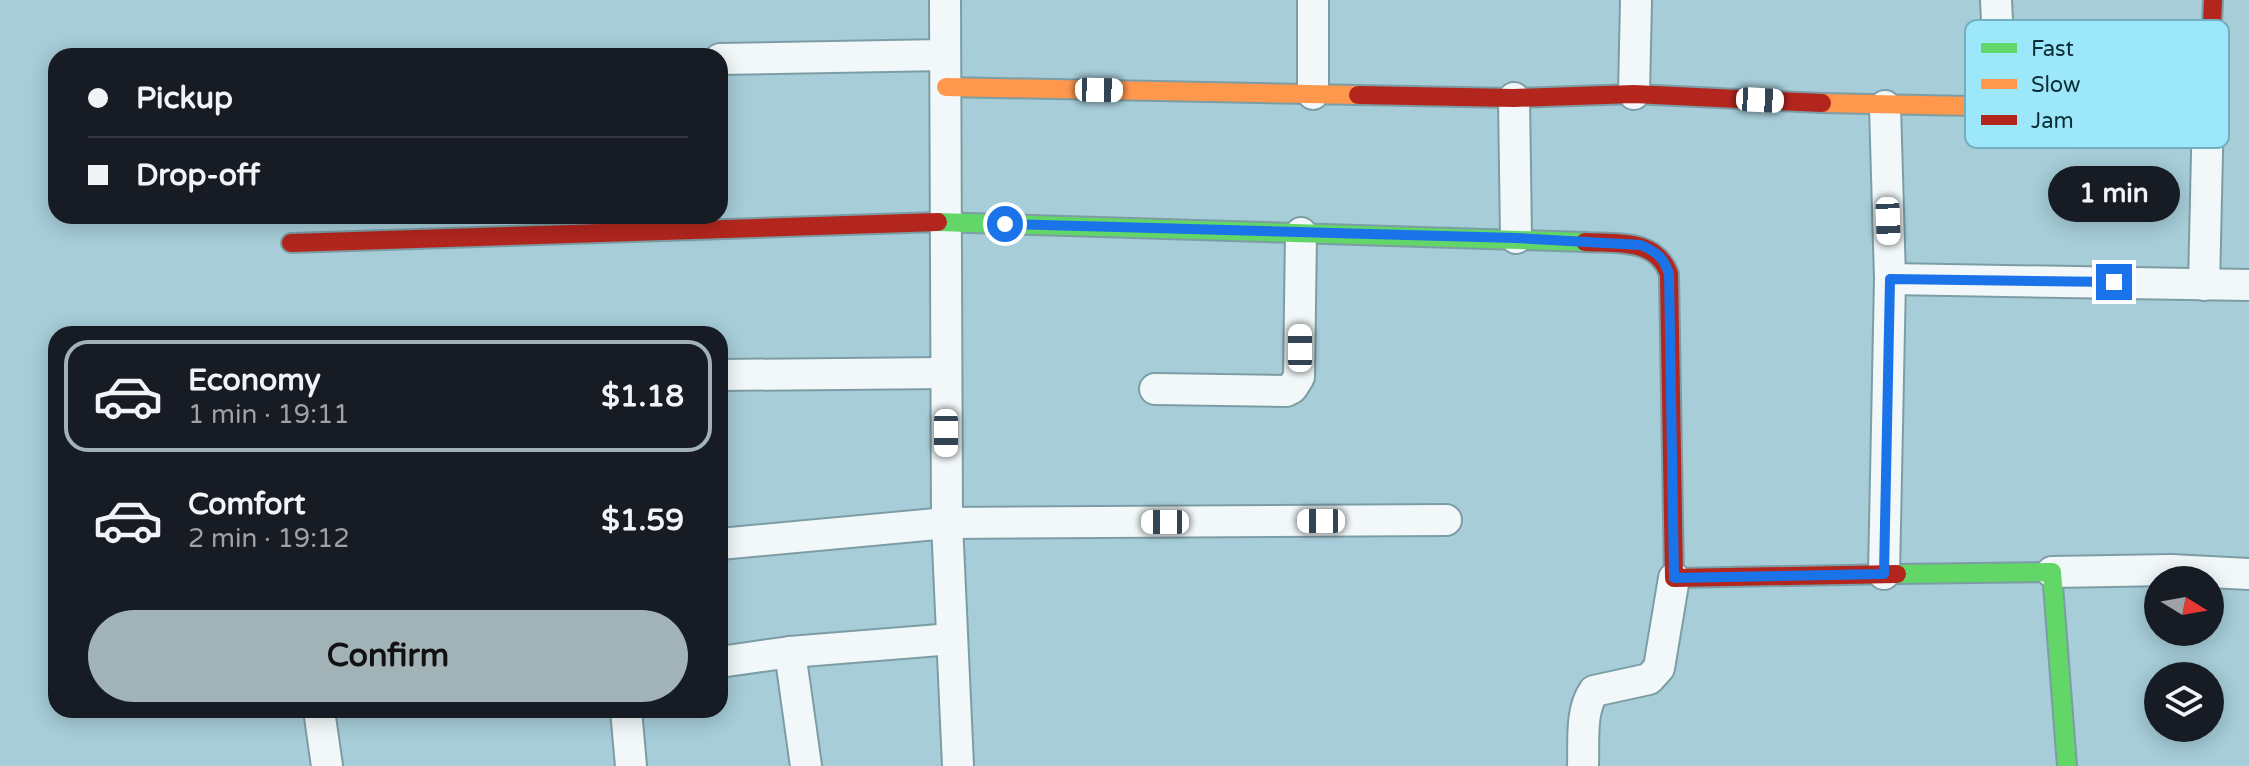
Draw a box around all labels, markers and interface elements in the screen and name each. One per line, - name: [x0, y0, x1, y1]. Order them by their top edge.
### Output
- legend: [1965, 20, 2229, 148]
- text: Fast: [2031, 36, 2074, 62]
- text: Slow: [2031, 72, 2081, 98]
- car: [1075, 78, 1123, 102]
- text: Pickup: [136, 80, 233, 117]
- car: [1735, 87, 1785, 113]
- text: Jam: [2031, 108, 2074, 134]
- text: Drop-off: [136, 157, 260, 194]
- callout: 1 min: [2048, 166, 2180, 222]
- text: 1 min: [2079, 178, 2149, 209]
- car: [1875, 197, 1901, 245]
- route start: [987, 206, 1023, 242]
- route end: [2096, 264, 2132, 300]
- car: [1288, 324, 1312, 372]
- icon: car: [92, 360, 164, 432]
- text: Economy: [188, 362, 321, 399]
- text: $1.18: [601, 378, 684, 415]
- text: 1 min · 19:11: [188, 399, 350, 430]
- car: [934, 409, 958, 457]
- icon: car: [92, 484, 164, 556]
- text: Comfort: [188, 486, 306, 523]
- text: $1.59: [601, 502, 684, 539]
- car: [1297, 509, 1345, 533]
- car: [1141, 510, 1189, 534]
- text: 2 min · 19:12: [188, 523, 350, 554]
- north arrow: [2144, 566, 2224, 646]
- map controls: [2144, 566, 2224, 742]
- button: Confirm: [88, 610, 688, 702]
- button: layers: [2144, 662, 2224, 742]

